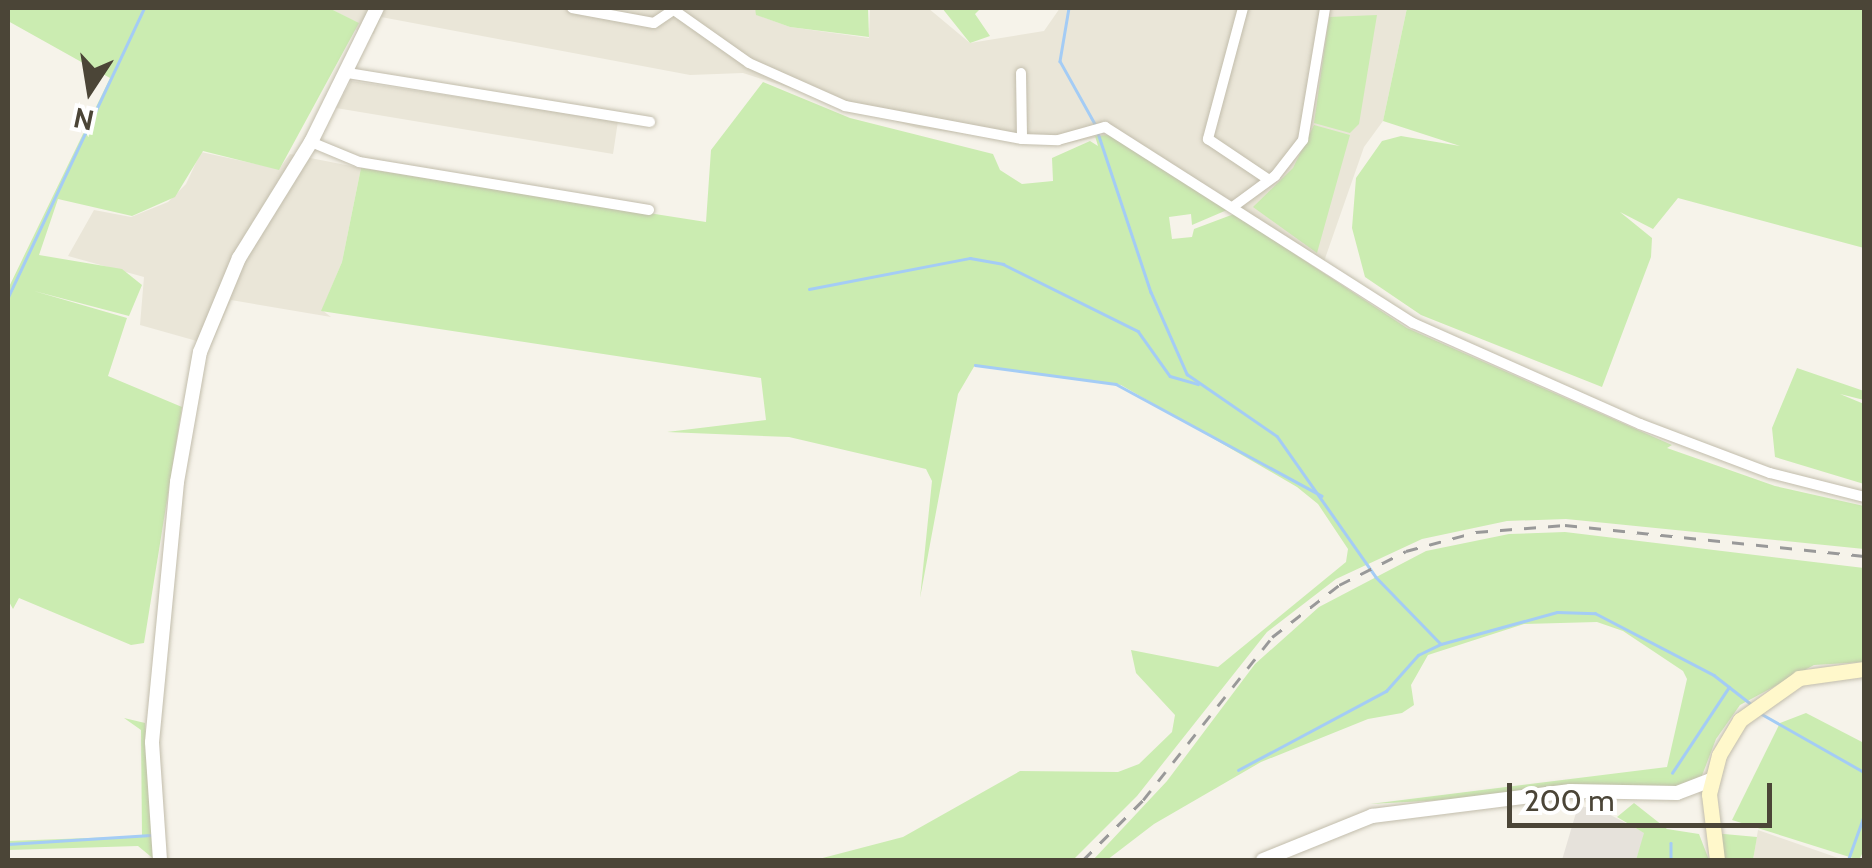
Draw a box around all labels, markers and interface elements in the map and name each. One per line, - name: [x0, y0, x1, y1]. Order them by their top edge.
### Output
- north arrow: [40, 40, 140, 140]
- text: N: [71, 101, 97, 138]
- scale bar: [1512, 763, 1777, 825]
- text: 200 m: [1524, 782, 1615, 819]

